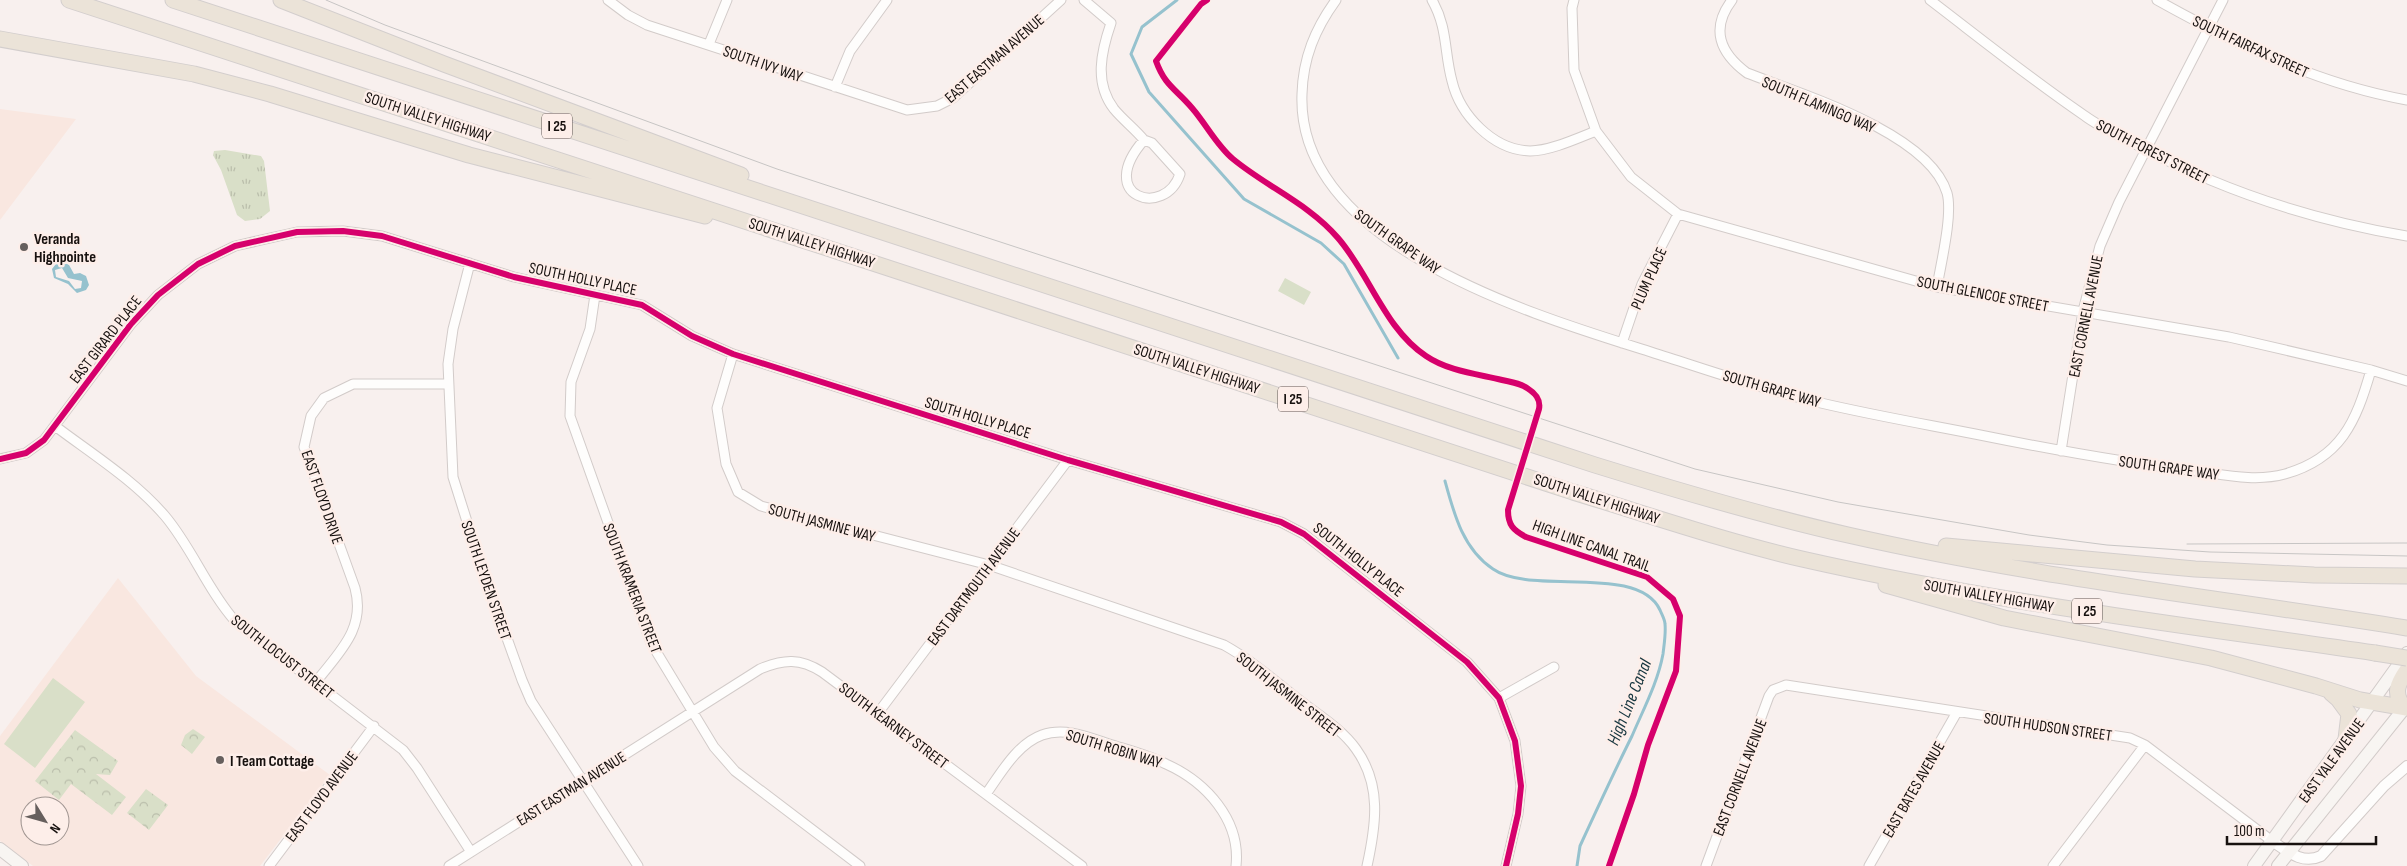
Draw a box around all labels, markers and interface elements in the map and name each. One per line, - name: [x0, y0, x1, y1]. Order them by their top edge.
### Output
- street label: EAST EASTMAN AVENUE: [941, 11, 1049, 107]
- street label: SOUTH FAIRFAX STREET: [2189, 12, 2312, 83]
- street label: SOUTH IVY WAY: [720, 42, 805, 87]
- street label: SOUTH FLAMINGO WAY: [1759, 73, 1878, 138]
- street label: SOUTH VALLEY HIGHWAY: [362, 88, 493, 147]
- road number: I 25: [542, 114, 572, 138]
- street label: SOUTH FOREST STREET: [2093, 116, 2212, 189]
- street label: SOUTH GRAPE WAY: [1350, 206, 1444, 279]
- street label: SOUTH VALLEY HIGHWAY: [746, 214, 877, 273]
- place label: Veranda Highpointe: [34, 230, 96, 267]
- marker: Veranda Highpointe: [18, 241, 30, 253]
- street label: PLUM PLACE: [1627, 244, 1672, 313]
- street label: EAST CORNELL AVENUE: [2065, 254, 2108, 379]
- street label: SOUTH HOLLY PLACE: [527, 259, 638, 300]
- street label: SOUTH GLENCOE STREET: [1915, 272, 2051, 317]
- street label: EAST GIRARD PLACE: [66, 292, 146, 388]
- street label: SOUTH VALLEY HIGHWAY: [1131, 340, 1262, 399]
- street label: SOUTH GRAPE WAY: [1721, 366, 1823, 413]
- road number: I 25: [1278, 386, 1308, 412]
- street label: SOUTH HOLLY PLACE: [922, 393, 1033, 444]
- street label: EAST FLOYD DRIVE: [297, 448, 347, 547]
- street label: SOUTH GRAPE WAY: [2118, 452, 2220, 485]
- street label: SOUTH VALLEY HIGHWAY: [1531, 470, 1662, 529]
- street label: SOUTH JASMINE WAY: [766, 500, 877, 547]
- street label: HIGH LINE CANAL TRAIL: [1530, 516, 1653, 577]
- street label: SOUTH LEYDEN STREET: [456, 519, 515, 643]
- street label: SOUTH HOLLY PLACE: [1309, 519, 1407, 601]
- street label: SOUTH KRAMERIA STREET: [598, 521, 665, 657]
- street label: EAST DARTMOUTH AVENUE: [924, 524, 1025, 650]
- street label: SOUTH VALLEY HIGHWAY: [1922, 576, 2055, 617]
- road number: I 25: [2072, 598, 2102, 624]
- street label: SOUTH LOCUST STREET: [227, 611, 338, 703]
- street label: SOUTH JASMINE STREET: [1232, 649, 1344, 742]
- water label: High Line Canal: [1603, 655, 1657, 748]
- street label: SOUTH KEARNEY STREET: [835, 679, 952, 774]
- street label: SOUTH HUDSON STREET: [1982, 709, 2114, 746]
- street label: EAST YALE AVENUE: [2295, 715, 2369, 807]
- street label: EAST CORNELL AVENUE: [1709, 716, 1771, 839]
- street label: SOUTH ROBIN WAY: [1063, 726, 1164, 773]
- street label: EAST BATES AVENUE: [1879, 738, 1949, 841]
- street label: EAST FLOYD AVENUE: [282, 748, 362, 846]
- street label: EAST EASTMAN AVENUE: [514, 748, 630, 831]
- place label: I Team Cottage: [230, 752, 314, 771]
- marker: I Team Cottage: [214, 754, 226, 766]
- north arrow: [20, 796, 70, 846]
- scale bar: [2227, 814, 2376, 846]
- text: N: [46, 820, 64, 837]
- text: 100 m: [2234, 822, 2265, 841]

